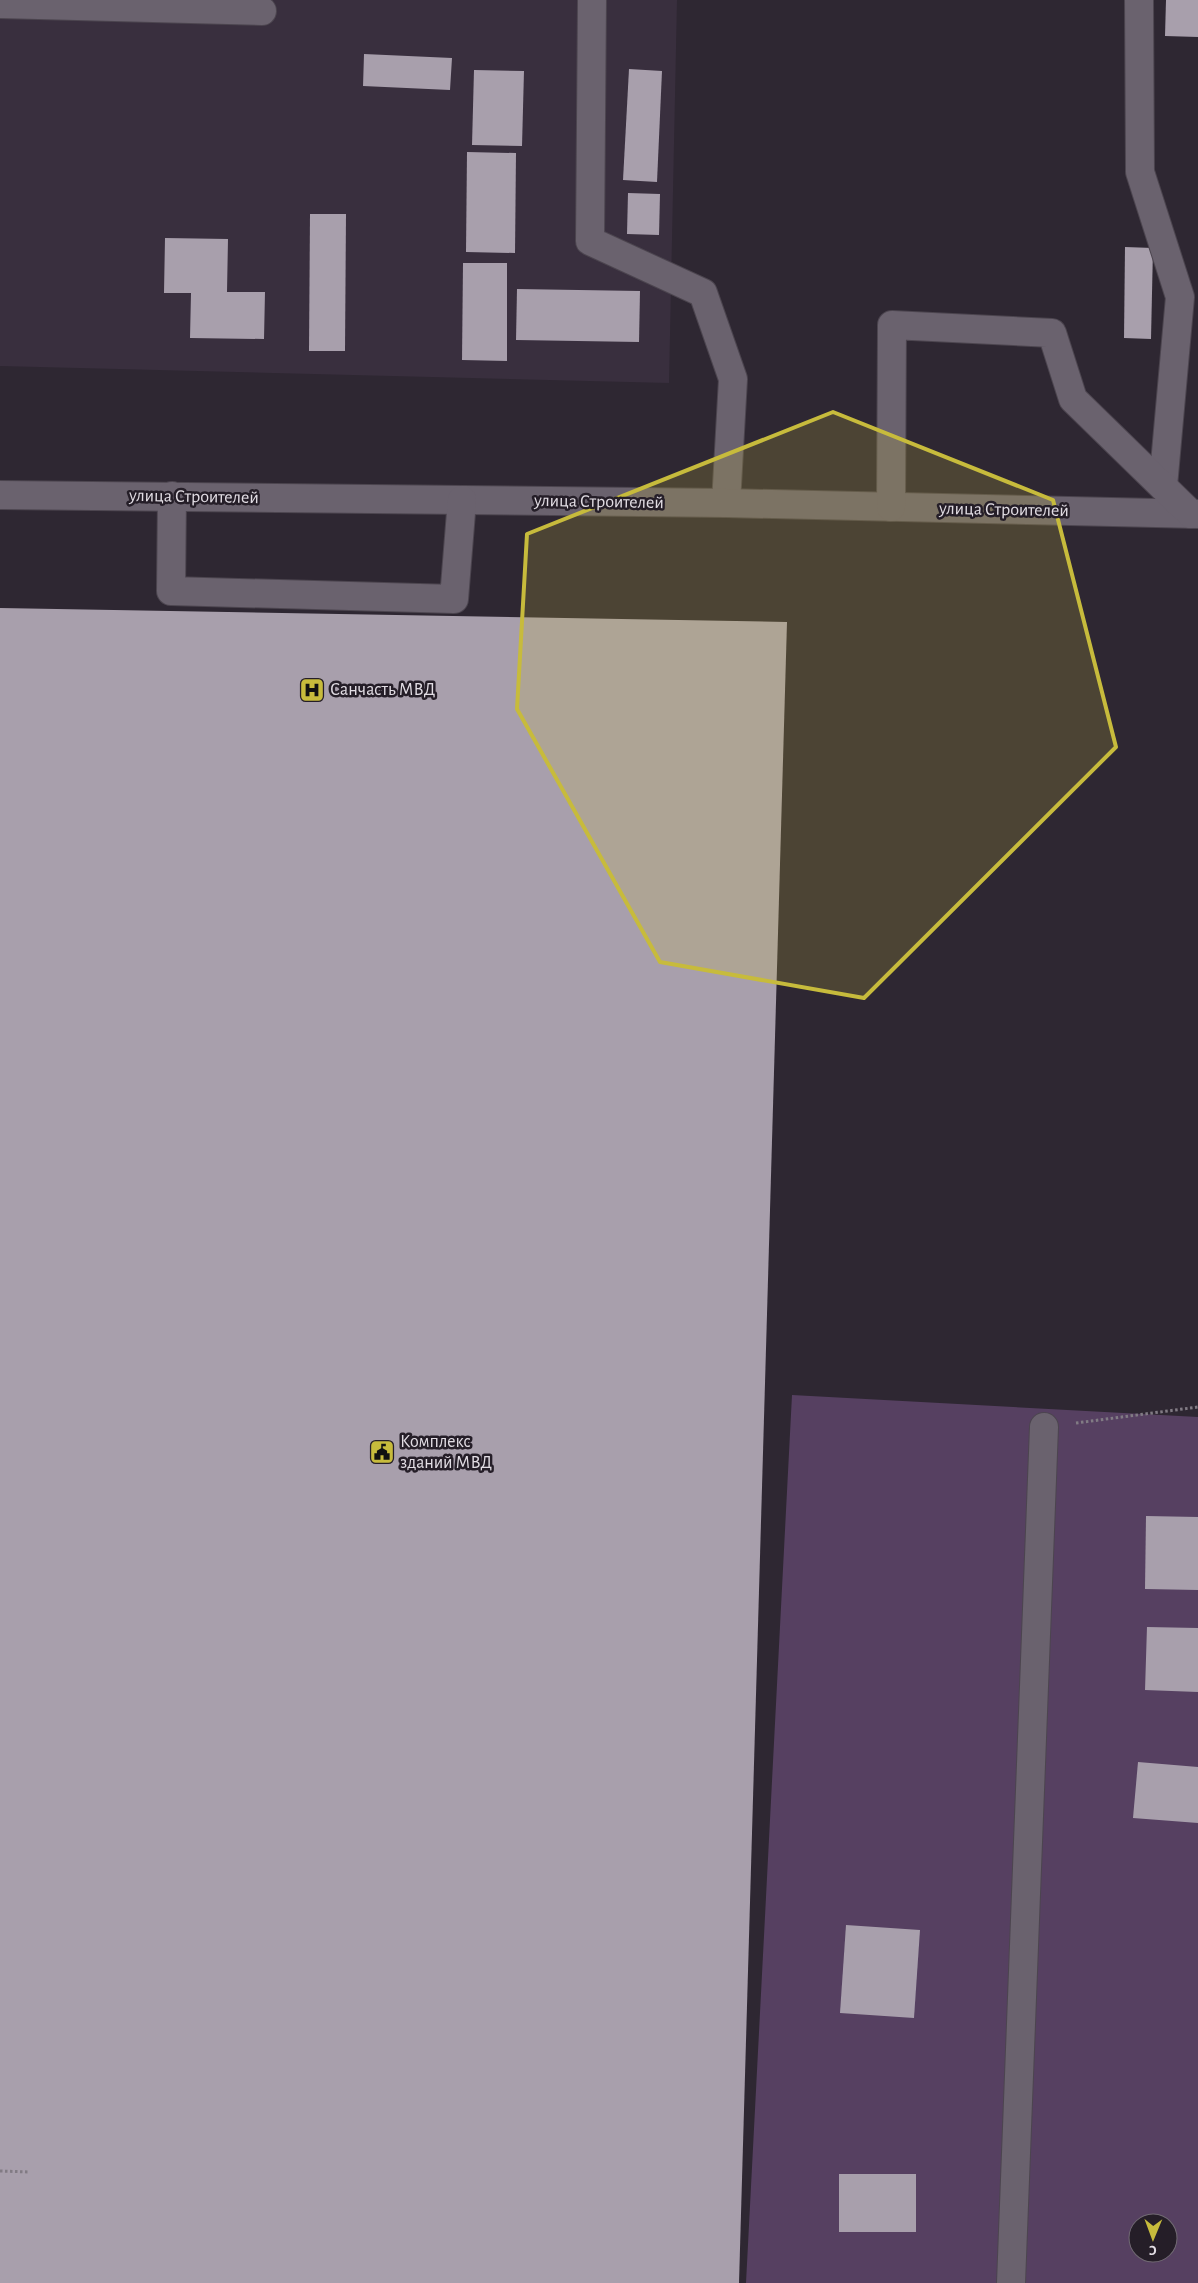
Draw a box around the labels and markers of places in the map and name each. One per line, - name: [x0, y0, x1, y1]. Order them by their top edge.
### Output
- hospital icon: Санчасть МВД: [299, 677, 325, 703]
- place label: Санчасть МВД: [330, 681, 435, 699]
- place label: Комплекс зданий МВД: [400, 1433, 492, 1472]
- public building icon: Комплекс зданий МВД: [369, 1439, 395, 1465]

